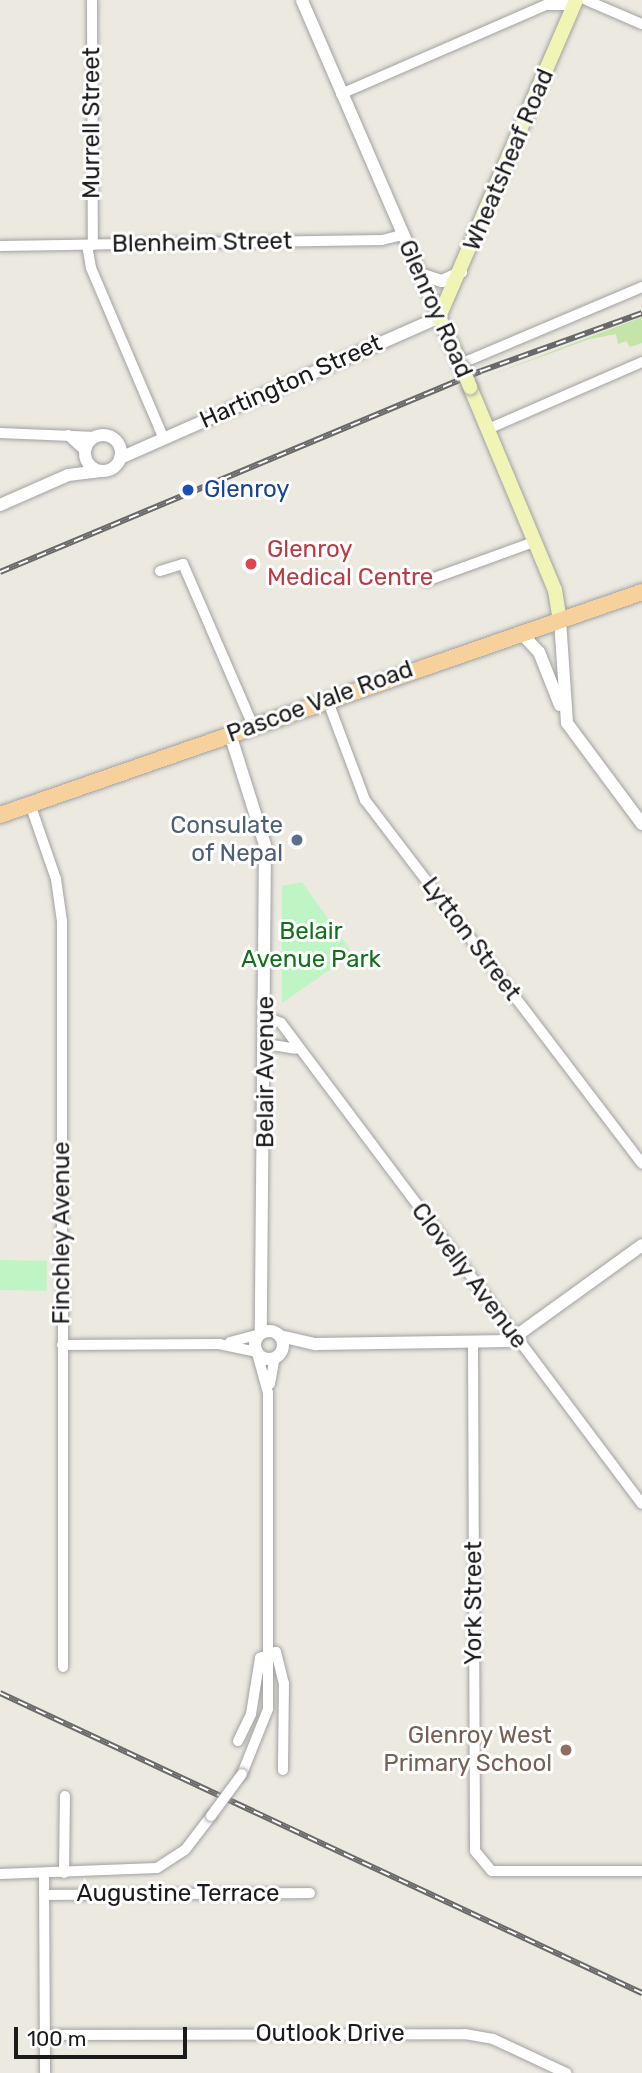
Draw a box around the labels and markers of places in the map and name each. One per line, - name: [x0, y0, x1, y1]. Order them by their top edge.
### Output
- place label: Glenroy: [204, 476, 290, 504]
- marker: Glenroy: [178, 480, 198, 500]
- place label: Glenroy Medical Centre: [267, 536, 433, 592]
- marker: Glenroy Medical Centre: [241, 554, 261, 574]
- place label: Consulate of Nepal: [170, 812, 283, 868]
- marker: Consulate of Nepal: [289, 832, 305, 848]
- place label: Glenroy West Primary School: [383, 1722, 552, 1778]
- marker: Glenroy West Primary School: [558, 1742, 574, 1758]

